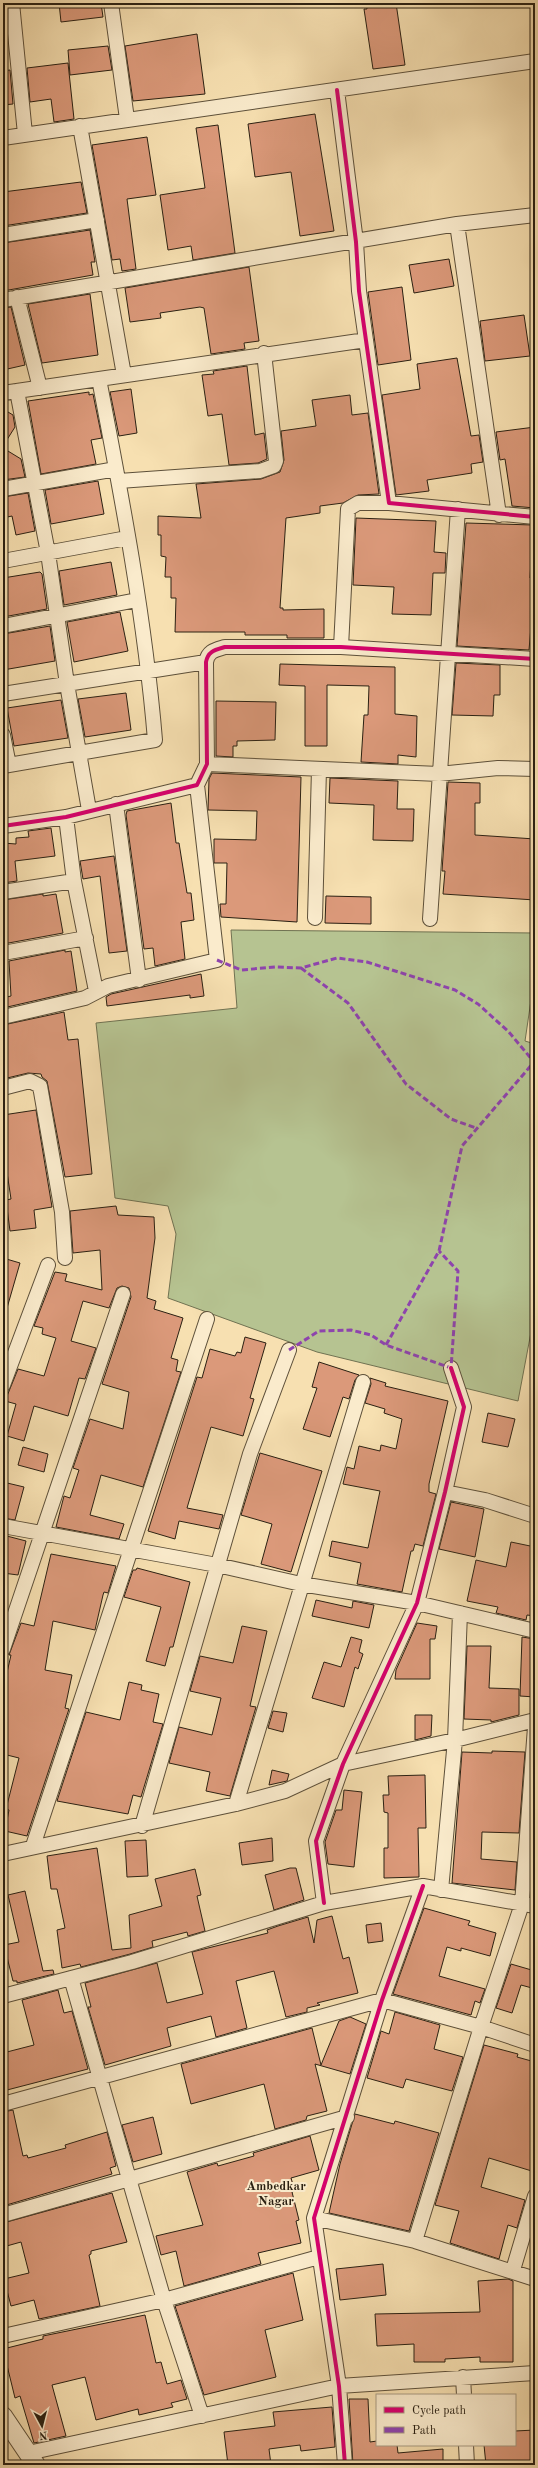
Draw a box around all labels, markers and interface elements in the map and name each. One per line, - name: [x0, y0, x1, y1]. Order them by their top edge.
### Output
- district label: Ambedkar Nagar: [246, 2180, 306, 2208]
- legend: [376, 2394, 516, 2446]
- text: Cycle path: [412, 2405, 467, 2417]
- north arrow: [22, 2406, 62, 2446]
- text: Path: [412, 2425, 437, 2437]
- text: N: [38, 2428, 48, 2440]

